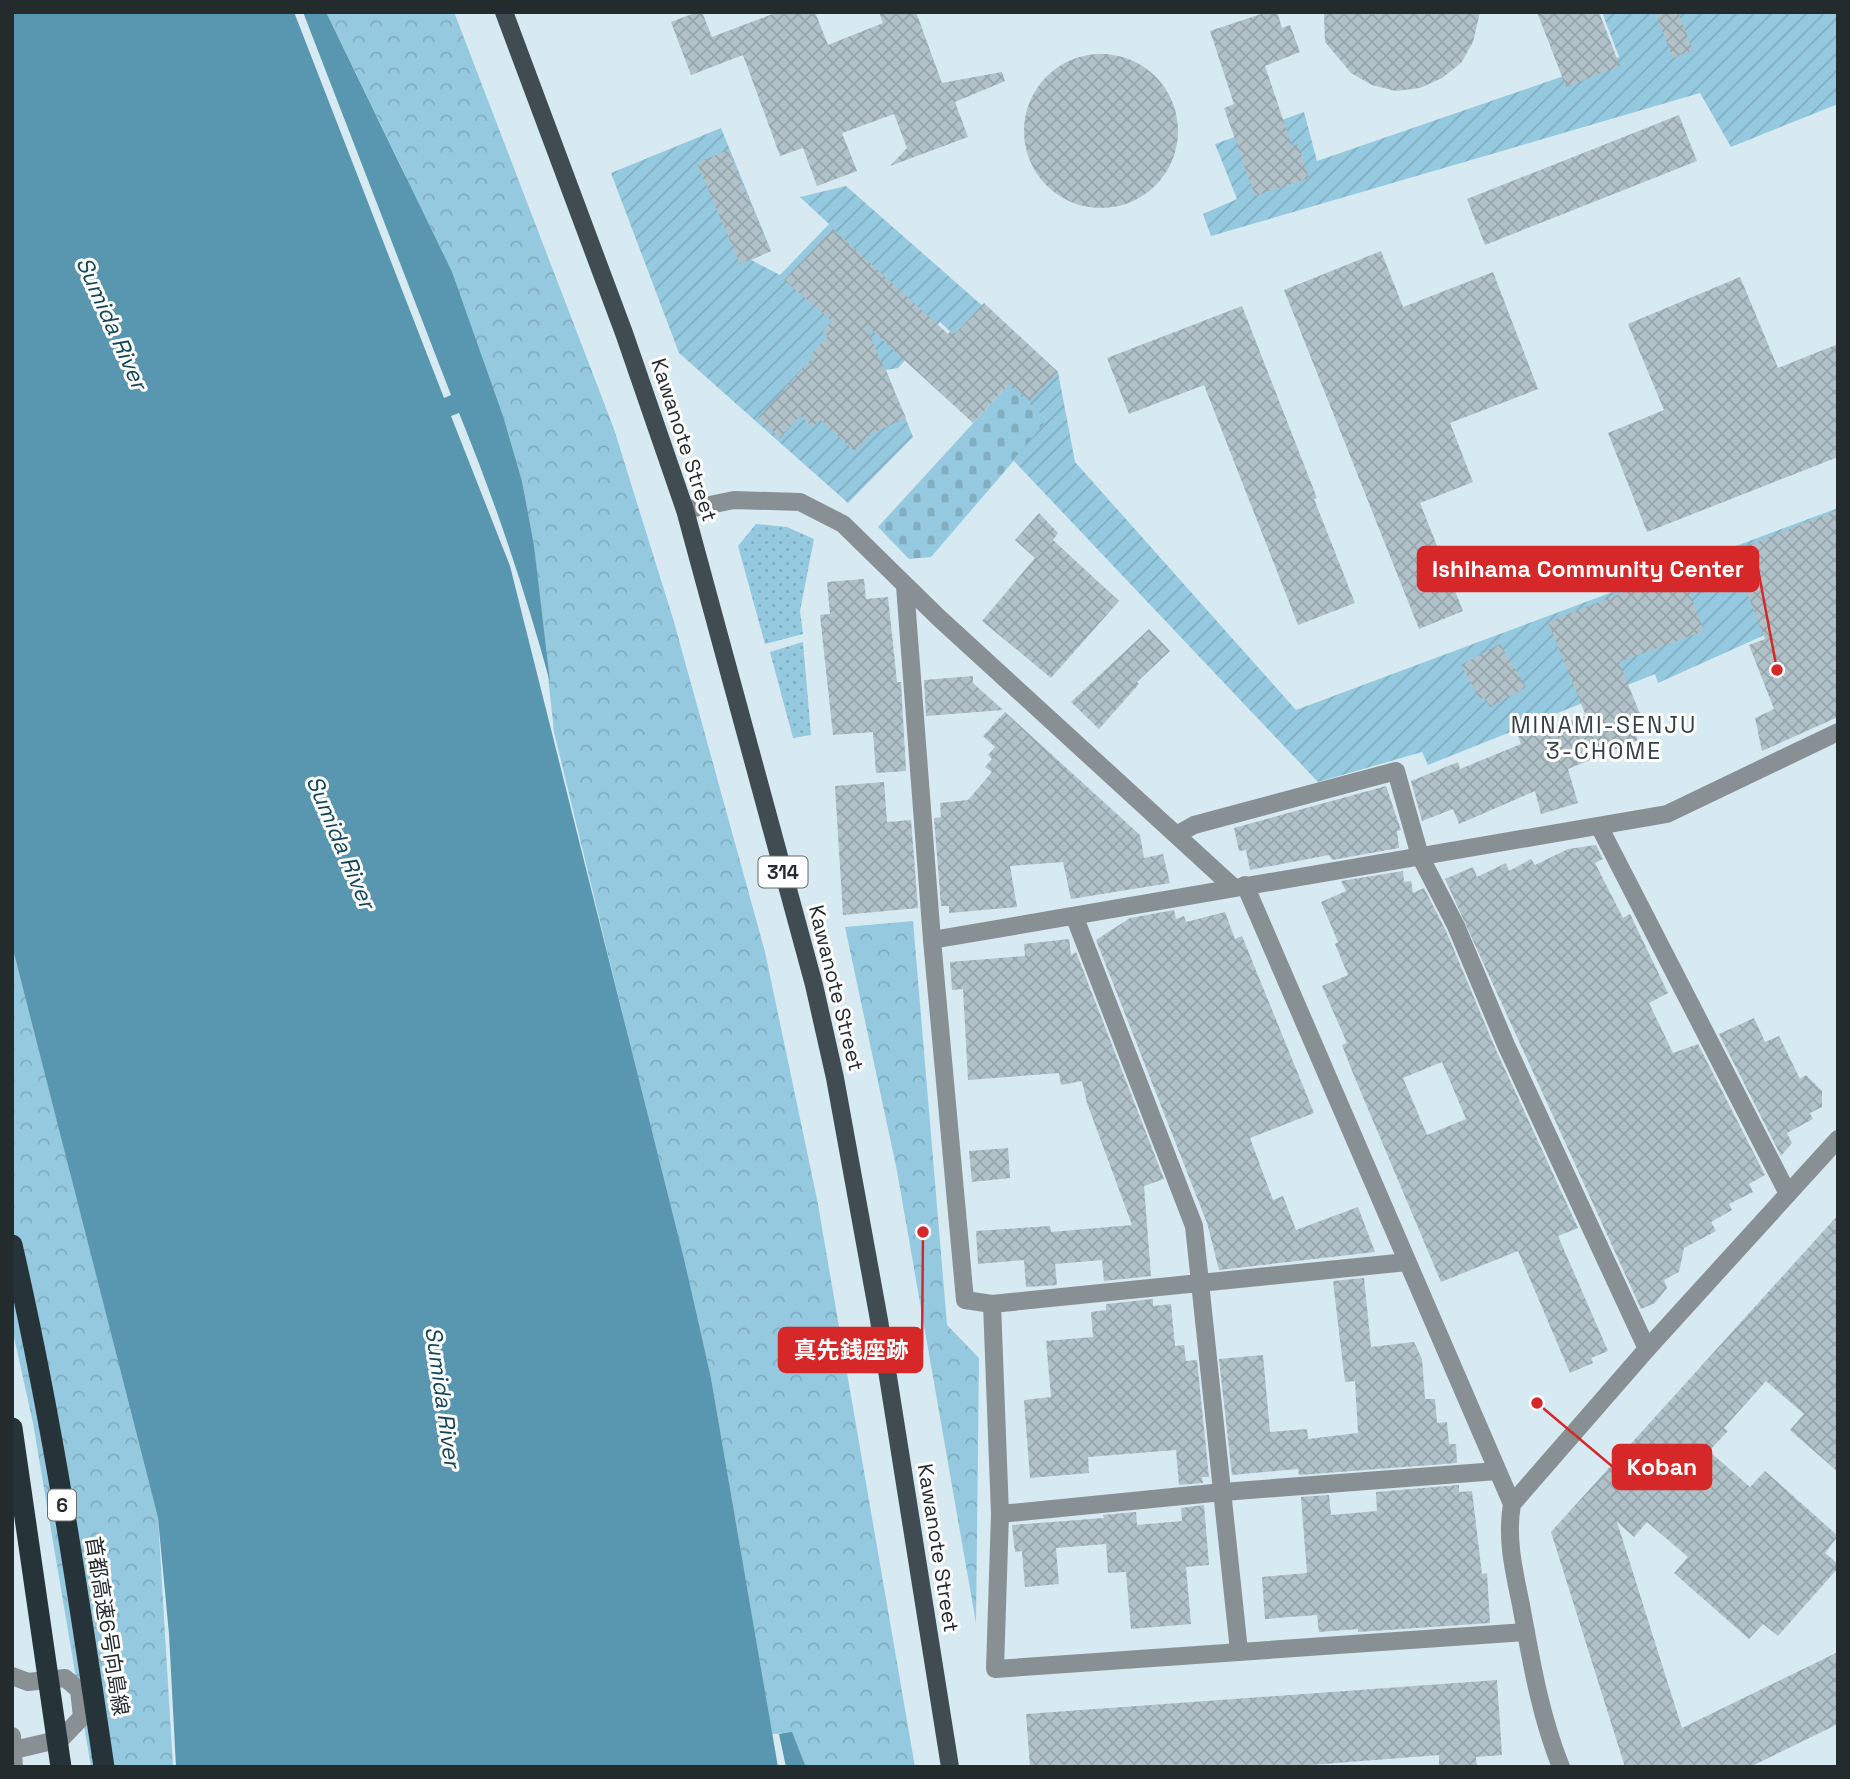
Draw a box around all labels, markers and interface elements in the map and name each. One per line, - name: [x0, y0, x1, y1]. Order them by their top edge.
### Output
- water label: Sumida River: [69, 252, 156, 396]
- street label: Kawanote Street: [645, 355, 724, 525]
- callout: Ishihama Community Center: [1418, 547, 1758, 591]
- text: Ishihama Community Center: [1432, 554, 1744, 584]
- district label: MINAMI-SENJU 3-CHOME: [1511, 710, 1697, 766]
- water label: Sumida River: [299, 771, 383, 915]
- road number: 314: [758, 856, 808, 888]
- street label: Kawanote Street: [803, 902, 870, 1074]
- water label: Sumida River: [418, 1325, 468, 1472]
- callout: 真先銭座跡: [779, 1328, 922, 1372]
- text: 真先銭座跡: [794, 1335, 909, 1365]
- callout: Koban: [1613, 1445, 1711, 1489]
- text: Koban: [1627, 1452, 1697, 1482]
- street label: Kawanote Street: [912, 1462, 965, 1634]
- road number: 6: [48, 1490, 76, 1520]
- street label: 首都高速6号向島線: [80, 1534, 135, 1717]

